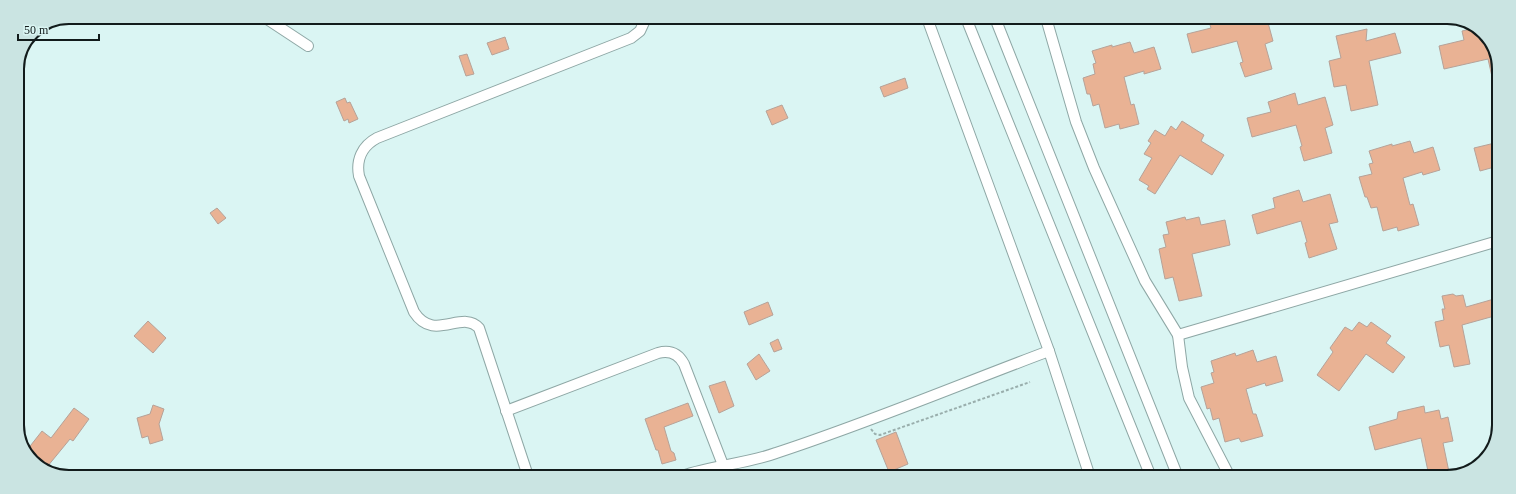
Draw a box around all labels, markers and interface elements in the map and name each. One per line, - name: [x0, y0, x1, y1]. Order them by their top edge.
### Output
- scale bar: [18, 16, 99, 42]
- text: 50 m: [24, 23, 49, 37]

